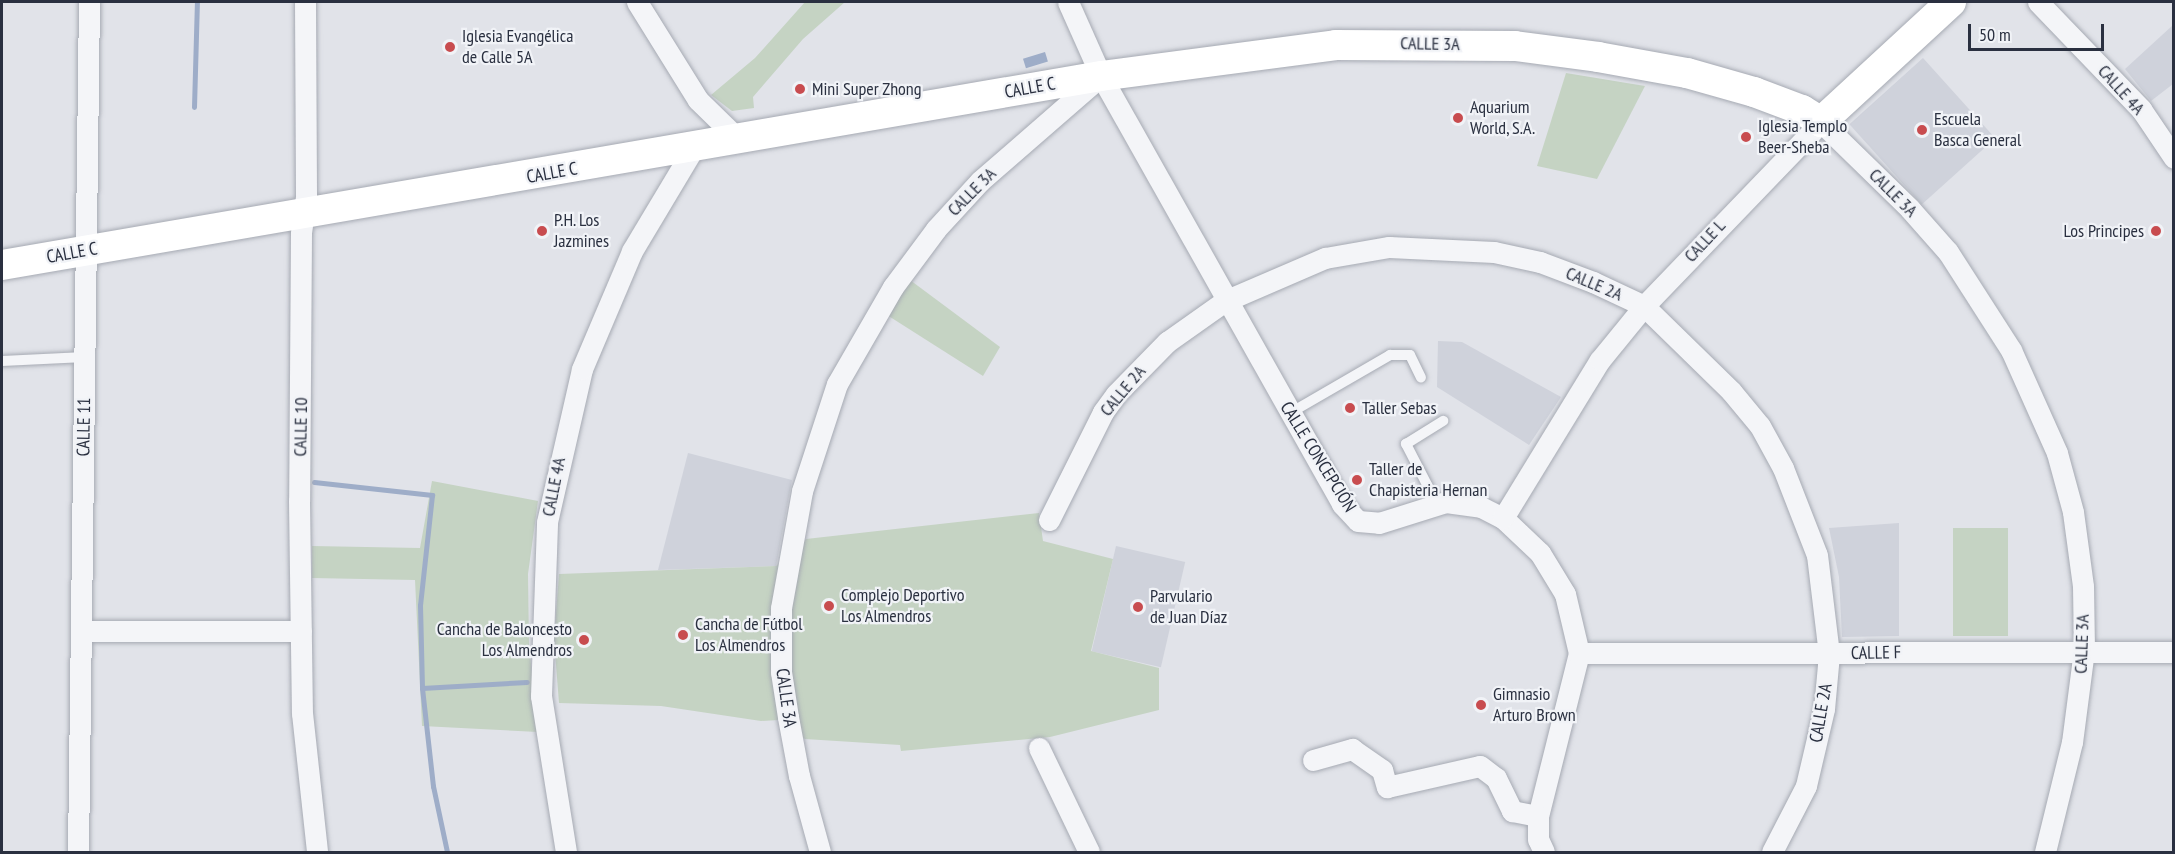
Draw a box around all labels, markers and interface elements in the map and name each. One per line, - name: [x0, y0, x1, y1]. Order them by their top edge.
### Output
- scale bar: [1971, 12, 2108, 50]
- text: 50 m: [1979, 23, 2011, 46]
- place label: Iglesia Evangélica de Calle 5A: [462, 26, 573, 68]
- street label: CALLE 3A: [1400, 33, 1460, 55]
- marker: Iglesia Evangélica de Calle 5A: [443, 40, 457, 54]
- street label: CALLE 4A: [2093, 61, 2149, 119]
- street label: CALLE C: [1003, 73, 1057, 103]
- place label: Mini Super Zhong: [812, 78, 922, 100]
- marker: Mini Super Zhong: [793, 82, 807, 96]
- place label: Aquarium World, S.A.: [1470, 97, 1536, 140]
- place label: Escuela Basca General: [1934, 109, 2021, 152]
- marker: Aquarium World, S.A.: [1451, 111, 1465, 125]
- place label: Iglesia Templo Beer-Sheba: [1758, 116, 1848, 158]
- marker: Escuela Basca General: [1915, 123, 1929, 137]
- marker: Iglesia Templo Beer-Sheba: [1739, 130, 1753, 144]
- street label: CALLE C: [525, 158, 579, 188]
- street label: CALLE 3A: [943, 163, 1001, 221]
- street label: CALLE 3A: [1864, 164, 1922, 222]
- place label: P.H. Los Jazmines: [554, 210, 609, 252]
- street label: CALLE L: [1680, 215, 1730, 267]
- place label: Los Principes: [2064, 220, 2144, 242]
- marker: P.H. Los Jazmines: [535, 224, 549, 238]
- marker: Los Principes: [2149, 224, 2163, 238]
- street label: CALLE C: [45, 238, 99, 268]
- street label: CALLE 2A: [1562, 262, 1626, 306]
- street label: CALLE 2A: [1096, 361, 1150, 421]
- street label: CALLE 11: [73, 397, 95, 457]
- street label: CALLE 10: [290, 397, 312, 457]
- place label: Taller Sebas: [1362, 397, 1437, 419]
- street label: CALLE CONCEPCIÓN: [1275, 398, 1361, 516]
- marker: Taller Sebas: [1343, 401, 1357, 415]
- street label: CALLE 4A: [538, 456, 570, 518]
- place label: Taller de Chapisteria Hernan: [1369, 459, 1487, 502]
- marker: Taller de Chapisteria Hernan: [1350, 473, 1364, 487]
- place label: Complejo Deportivo Los Almendros: [841, 585, 965, 628]
- place label: Parvulario de Juan Díaz: [1150, 586, 1227, 628]
- marker: Complejo Deportivo Los Almendros: [822, 599, 836, 613]
- marker: Parvulario de Juan Díaz: [1131, 600, 1145, 614]
- place label: Cancha de Fútbol Los Almendros: [695, 614, 802, 656]
- street label: CALLE 3A: [2070, 614, 2094, 674]
- place label: Cancha de Baloncesto Los Almendros: [437, 619, 572, 662]
- marker: Cancha de Fútbol Los Almendros: [676, 628, 690, 642]
- marker: Cancha de Baloncesto Los Almendros: [577, 633, 591, 647]
- street label: CALLE F: [1851, 642, 1901, 664]
- street label: CALLE 3A: [771, 667, 801, 729]
- street label: CALLE 2A: [1805, 682, 1837, 744]
- place label: Gimnasio Arturo Brown: [1493, 684, 1576, 726]
- marker: Gimnasio Arturo Brown: [1474, 698, 1488, 712]

